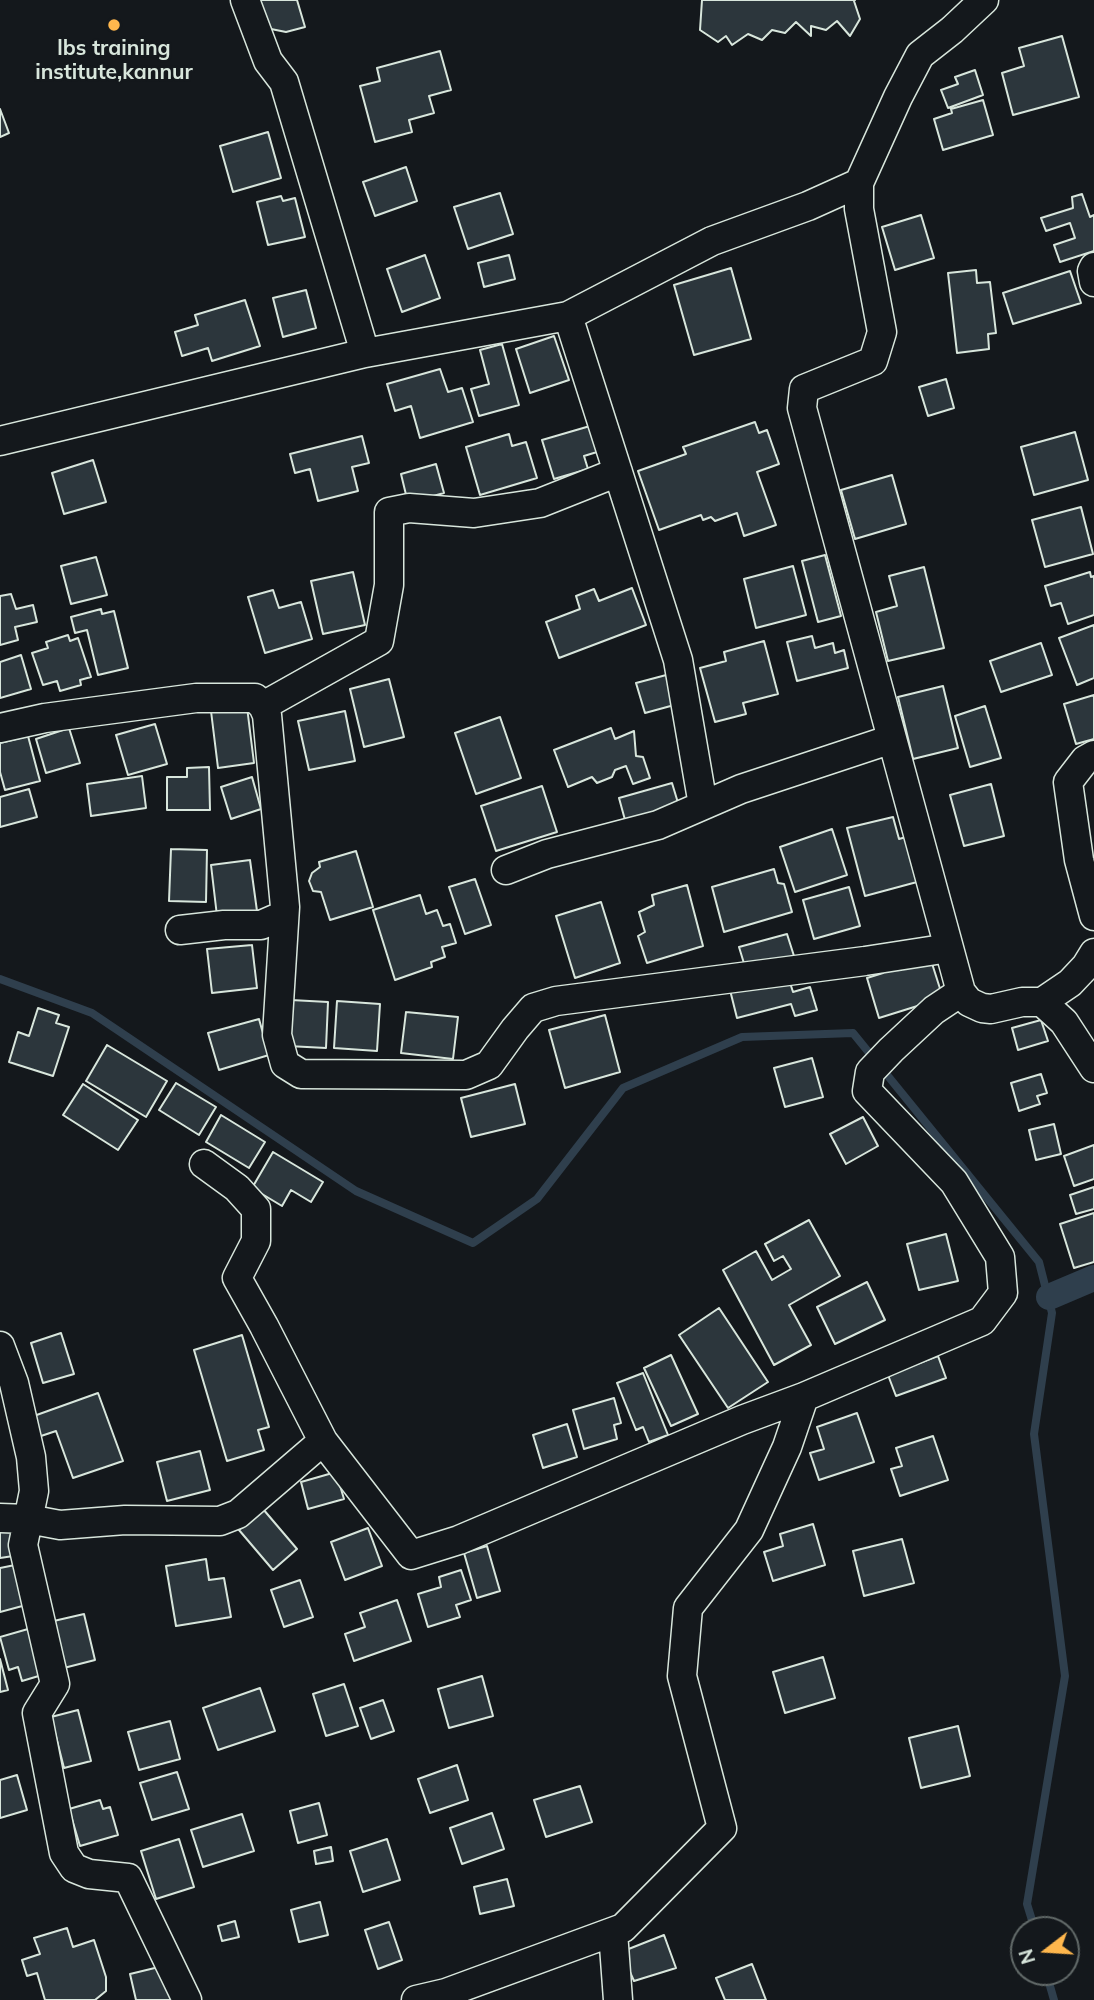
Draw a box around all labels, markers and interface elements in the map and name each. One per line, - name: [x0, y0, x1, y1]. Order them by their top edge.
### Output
- marker: lbs training institute,kannur: [106, 17, 122, 33]
- place label: lbs training institute,kannur: [35, 36, 193, 86]
- north arrow: [1010, 1916, 1080, 1986]
- text: N: [1013, 1946, 1040, 1967]

